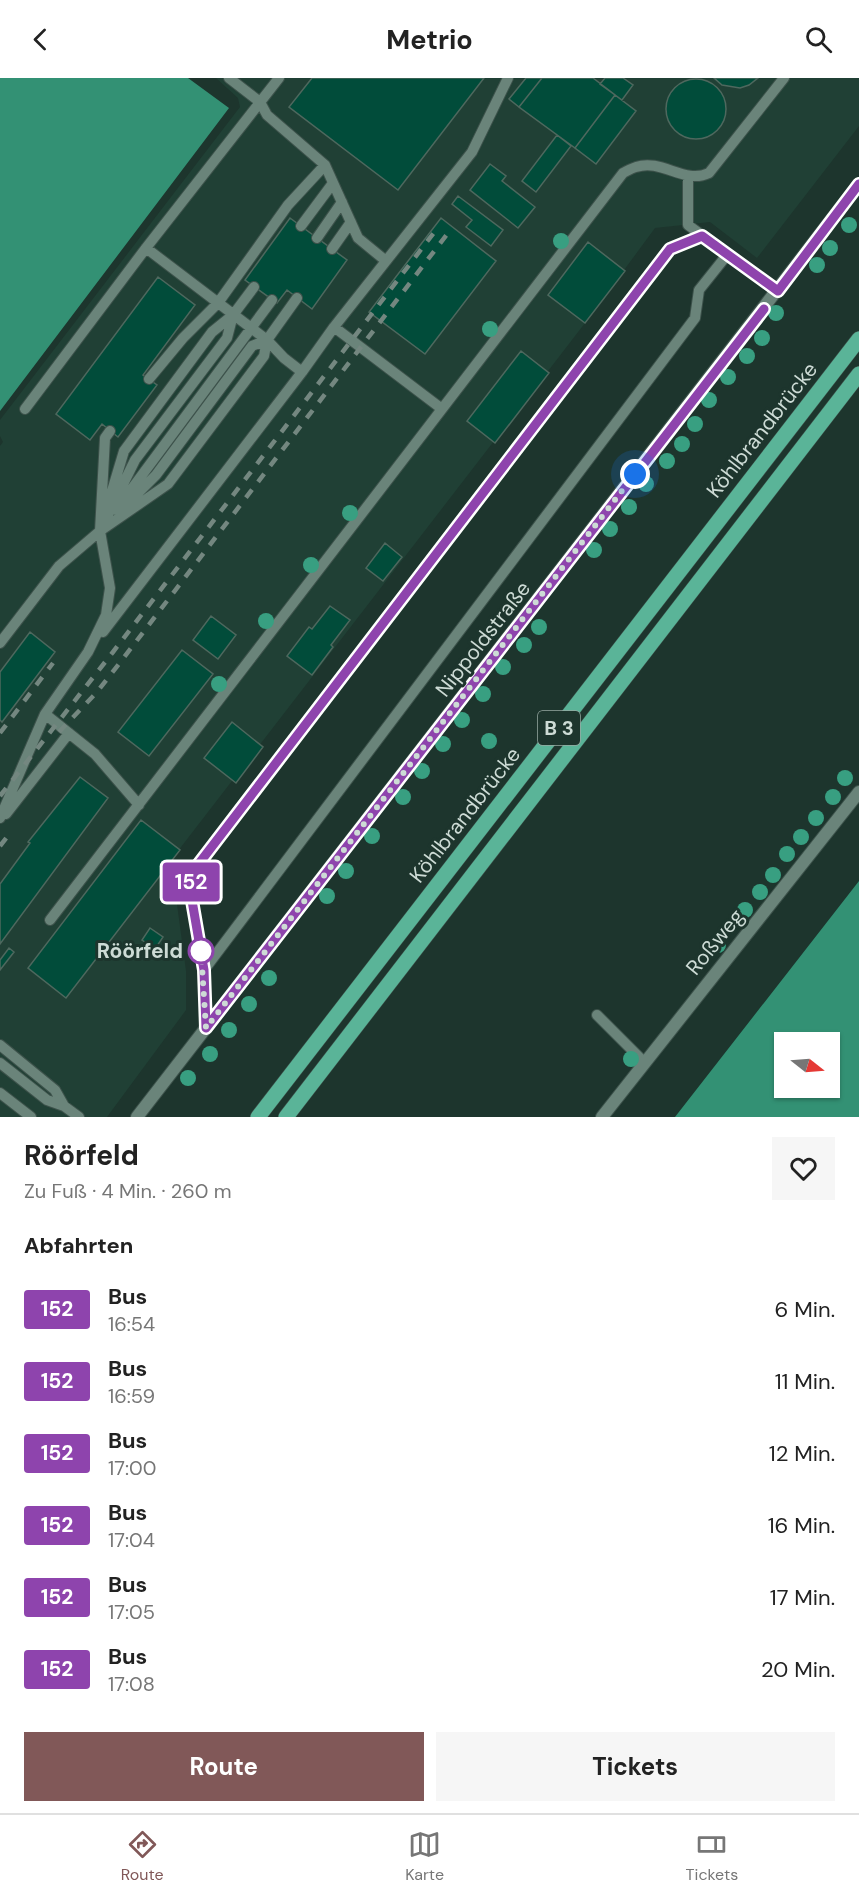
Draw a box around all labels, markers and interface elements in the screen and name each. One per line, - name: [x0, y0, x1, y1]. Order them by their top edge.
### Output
- text: Metrio: [386, 22, 473, 57]
- icon: back: [24, 23, 57, 56]
- icon: search: [802, 23, 835, 56]
- street label: Köhlbrandbrücke: [700, 356, 824, 504]
- your location: [620, 459, 650, 489]
- street label: Nippoldstraße: [429, 575, 537, 702]
- road number: B 3: [538, 711, 580, 745]
- street label: Köhlbrandbrücke: [403, 741, 527, 889]
- line badge: 152: [156, 862, 225, 902]
- text: 152: [175, 868, 207, 896]
- street label: Roßweg: [680, 903, 750, 981]
- place label: Röörfeld: [97, 937, 183, 965]
- marker: Röörfeld: [188, 938, 214, 964]
- north arrow: [774, 1032, 840, 1098]
- map controls: [774, 1032, 840, 1098]
- text: Röörfeld: [24, 1137, 139, 1174]
- button: heart: [772, 1137, 835, 1200]
- text: Zu Fuß · 4 Min. · 260 m: [24, 1178, 232, 1204]
- text: Abfahrten: [24, 1231, 133, 1260]
- text: Bus: [108, 1282, 147, 1311]
- text: 152: [41, 1295, 73, 1323]
- text: 6 Min.: [775, 1295, 835, 1324]
- text: 16:54: [108, 1311, 155, 1337]
- text: Bus: [108, 1354, 147, 1383]
- text: 152: [41, 1367, 73, 1395]
- text: 11 Min.: [775, 1367, 835, 1396]
- text: 16:59: [108, 1383, 155, 1409]
- text: Bus: [108, 1426, 147, 1455]
- text: 152: [41, 1439, 73, 1467]
- text: 12 Min.: [769, 1439, 835, 1468]
- text: 17:00: [108, 1455, 156, 1481]
- text: Bus: [108, 1498, 147, 1527]
- text: 152: [41, 1511, 73, 1539]
- text: 16 Min.: [768, 1511, 835, 1540]
- text: 17:04: [108, 1527, 155, 1553]
- text: Bus: [108, 1570, 147, 1599]
- text: 152: [41, 1583, 73, 1611]
- text: 17 Min.: [770, 1583, 835, 1612]
- text: 17:05: [108, 1599, 155, 1625]
- text: Bus: [108, 1642, 147, 1671]
- text: 152: [41, 1655, 73, 1683]
- text: 20 Min.: [761, 1655, 835, 1684]
- text: 17:08: [108, 1671, 155, 1697]
- button: Route: [24, 1732, 424, 1801]
- button: Tickets: [436, 1732, 835, 1801]
- tab: Route: [121, 1828, 164, 1885]
- tab: Karte: [405, 1828, 444, 1885]
- tab: Tickets: [686, 1828, 738, 1885]

